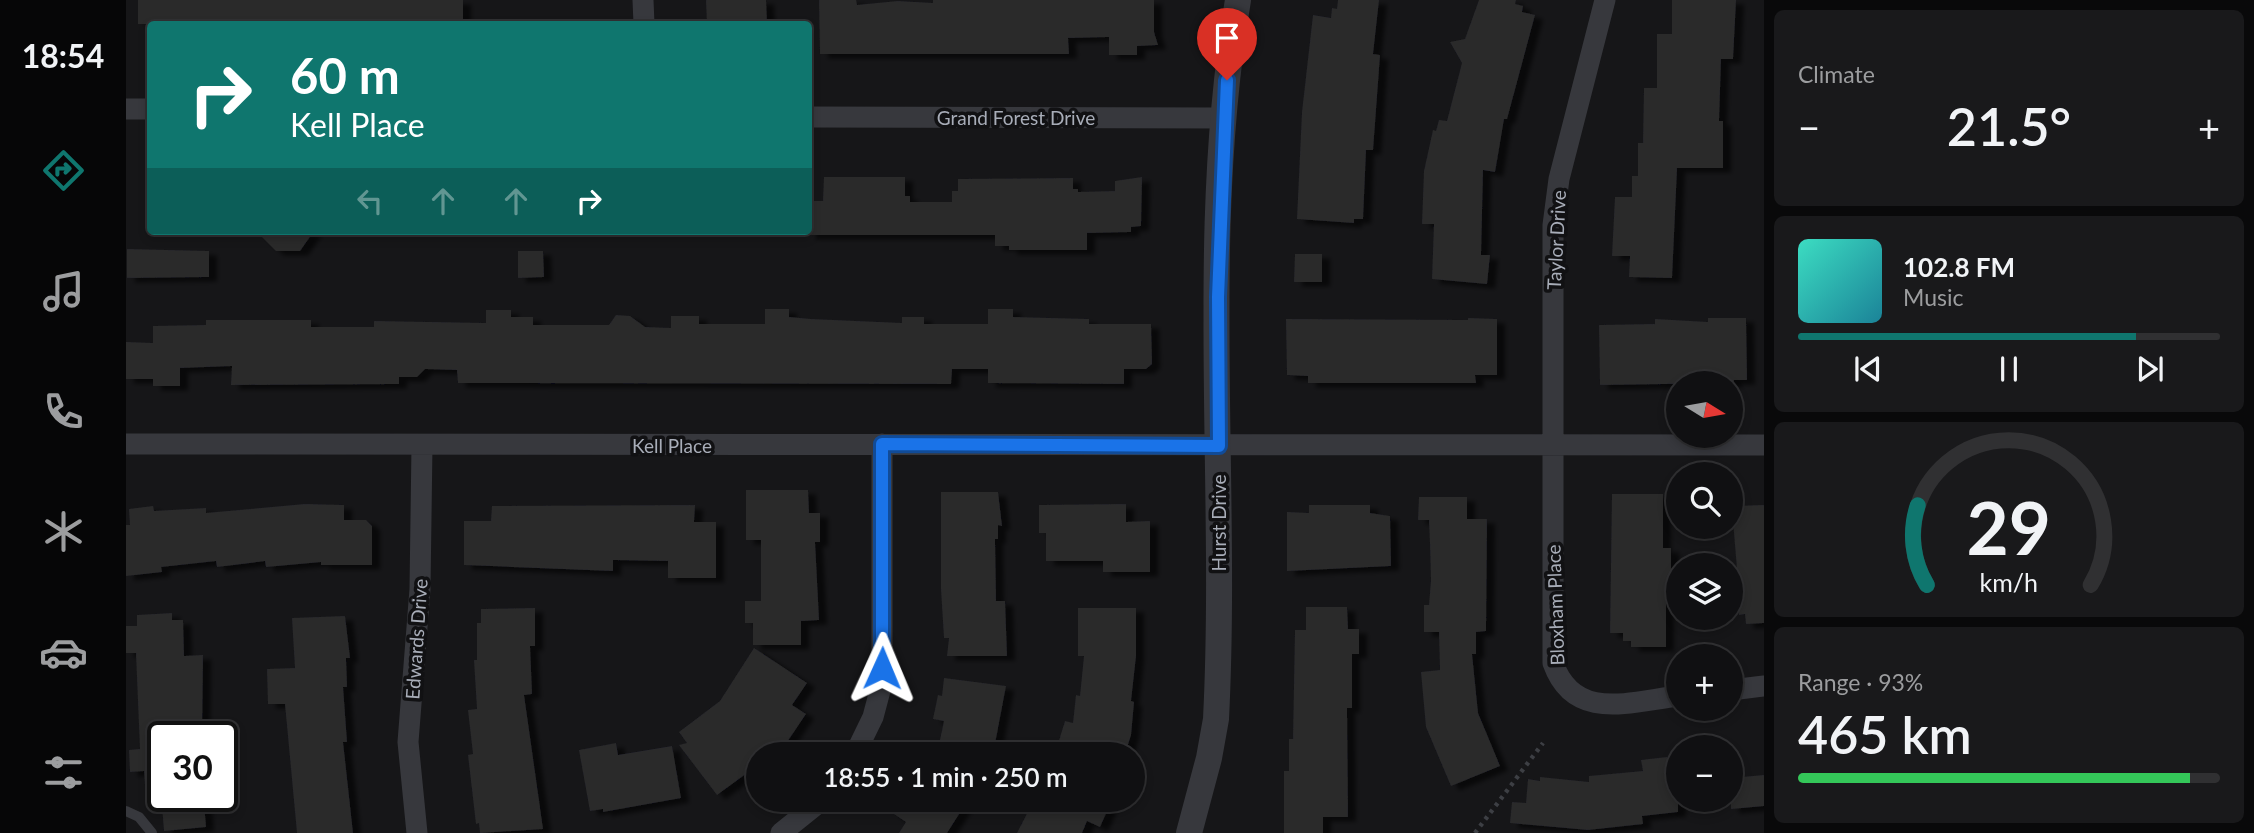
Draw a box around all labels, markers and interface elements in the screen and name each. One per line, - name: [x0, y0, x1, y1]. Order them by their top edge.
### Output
- pin: [1197, 8, 1257, 80]
- icon: arrive: [1208, 19, 1246, 57]
- text: 18:54: [22, 36, 104, 75]
- text: 60 m: [290, 46, 400, 104]
- icon: right: [175, 49, 266, 140]
- text: Climate: [1798, 60, 1875, 88]
- text: 21.5°: [1947, 95, 2071, 157]
- text: −: [1798, 104, 1820, 150]
- text: +: [2198, 104, 2220, 150]
- text: Kell Place: [290, 105, 425, 144]
- street label: Grand Forest Drive: [937, 106, 1095, 129]
- icon: directions: [39, 146, 88, 195]
- icon: left: [351, 182, 389, 220]
- icon: ahead: [424, 182, 462, 220]
- icon: ahead: [497, 182, 535, 220]
- icon: right: [570, 182, 608, 220]
- street label: Taylor Drive: [1542, 189, 1570, 291]
- text: 102.8 FM: [1903, 251, 2015, 283]
- icon: music: [39, 267, 88, 316]
- text: Music: [1903, 283, 1963, 311]
- icon: previous: [1849, 350, 1887, 388]
- icon: pause: [1990, 350, 2028, 388]
- icon: next: [2131, 350, 2169, 388]
- north arrow: [1666, 371, 1743, 448]
- map controls: [1666, 371, 1743, 812]
- icon: phone: [39, 387, 88, 436]
- street label: Kell Place: [632, 434, 712, 457]
- button: search: [1666, 462, 1743, 539]
- street label: Hurst Drive: [1207, 475, 1230, 572]
- text: 29: [1967, 484, 2051, 572]
- icon: climate: [39, 507, 88, 556]
- street label: Bloxham Place: [1541, 544, 1569, 666]
- button: layers: [1666, 553, 1743, 630]
- text: km/h: [1980, 567, 2038, 597]
- street label: Edwards Drive: [400, 578, 432, 700]
- icon: car: [39, 628, 88, 677]
- position arrow: [845, 631, 919, 705]
- button: +: [1666, 644, 1743, 721]
- text: Range · 93%: [1798, 668, 1923, 696]
- text: 465 km: [1798, 703, 1972, 765]
- speed limit sign: 30: [147, 721, 238, 812]
- button: −: [1666, 735, 1743, 812]
- icon: filters: [39, 748, 88, 797]
- text: 18:55 · 1 min · 250 m: [823, 761, 1068, 793]

